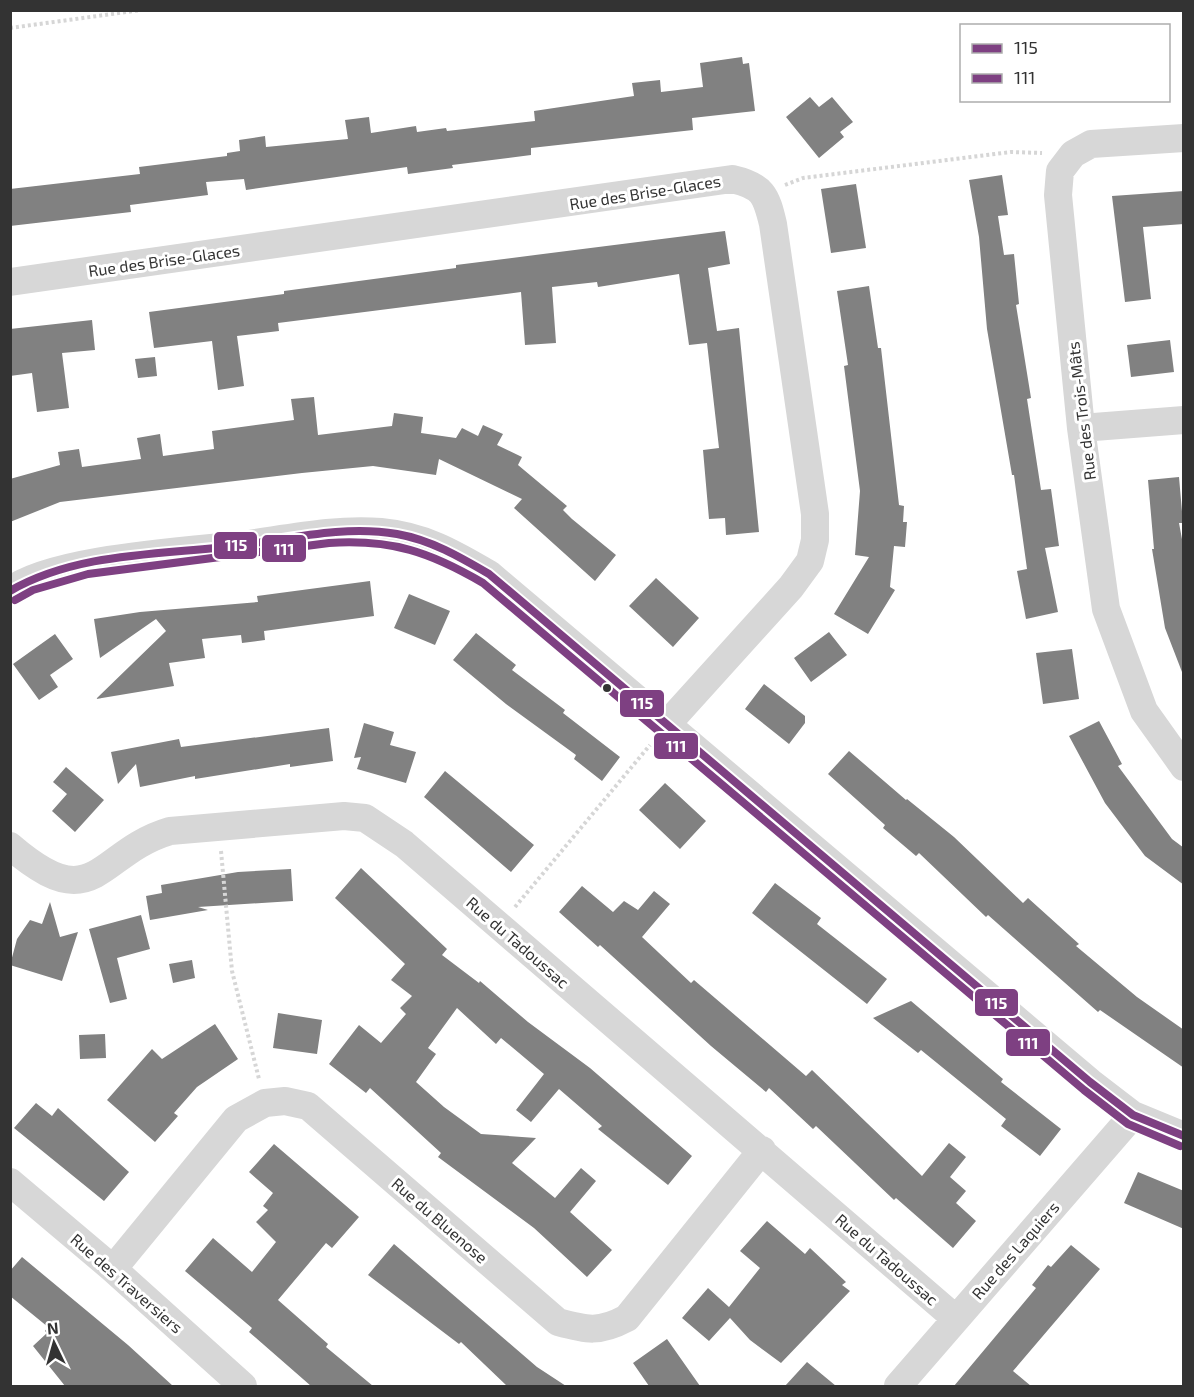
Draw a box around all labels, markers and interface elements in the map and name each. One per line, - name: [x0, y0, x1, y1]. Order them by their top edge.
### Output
- legend: [960, 24, 1170, 102]
- text: 115: [1014, 36, 1038, 58]
- text: 111: [1014, 66, 1036, 88]
- street label: Rue des Brise-Glaces: [568, 171, 722, 213]
- street label: Rue des Brise-Glaces: [87, 240, 241, 280]
- street label: Rue des Trois-Mâts: [1063, 341, 1099, 481]
- line badge: 115: [213, 531, 258, 560]
- line badge: 111: [261, 534, 307, 563]
- text: 115: [225, 535, 247, 554]
- text: 111: [274, 539, 294, 558]
- unlabelled marker: [601, 682, 613, 694]
- line badge: 115: [619, 689, 665, 718]
- text: 115: [631, 693, 653, 712]
- line badge: 111: [653, 732, 699, 760]
- text: 111: [666, 736, 686, 755]
- street label: Rue du Tadoussac: [463, 892, 573, 992]
- line badge: 115: [974, 988, 1019, 1017]
- text: 115: [985, 993, 1007, 1012]
- line badge: 111: [1005, 1028, 1051, 1057]
- text: 111: [1018, 1033, 1038, 1052]
- street label: Rue du Bluenose: [388, 1173, 492, 1267]
- street label: Rue des Laquiers: [967, 1197, 1063, 1303]
- street label: Rue du Tadoussac: [832, 1209, 942, 1309]
- street label: Rue des Traversiers: [67, 1229, 187, 1337]
- north arrow: [24, 1313, 84, 1373]
- text: N: [46, 1318, 59, 1338]

